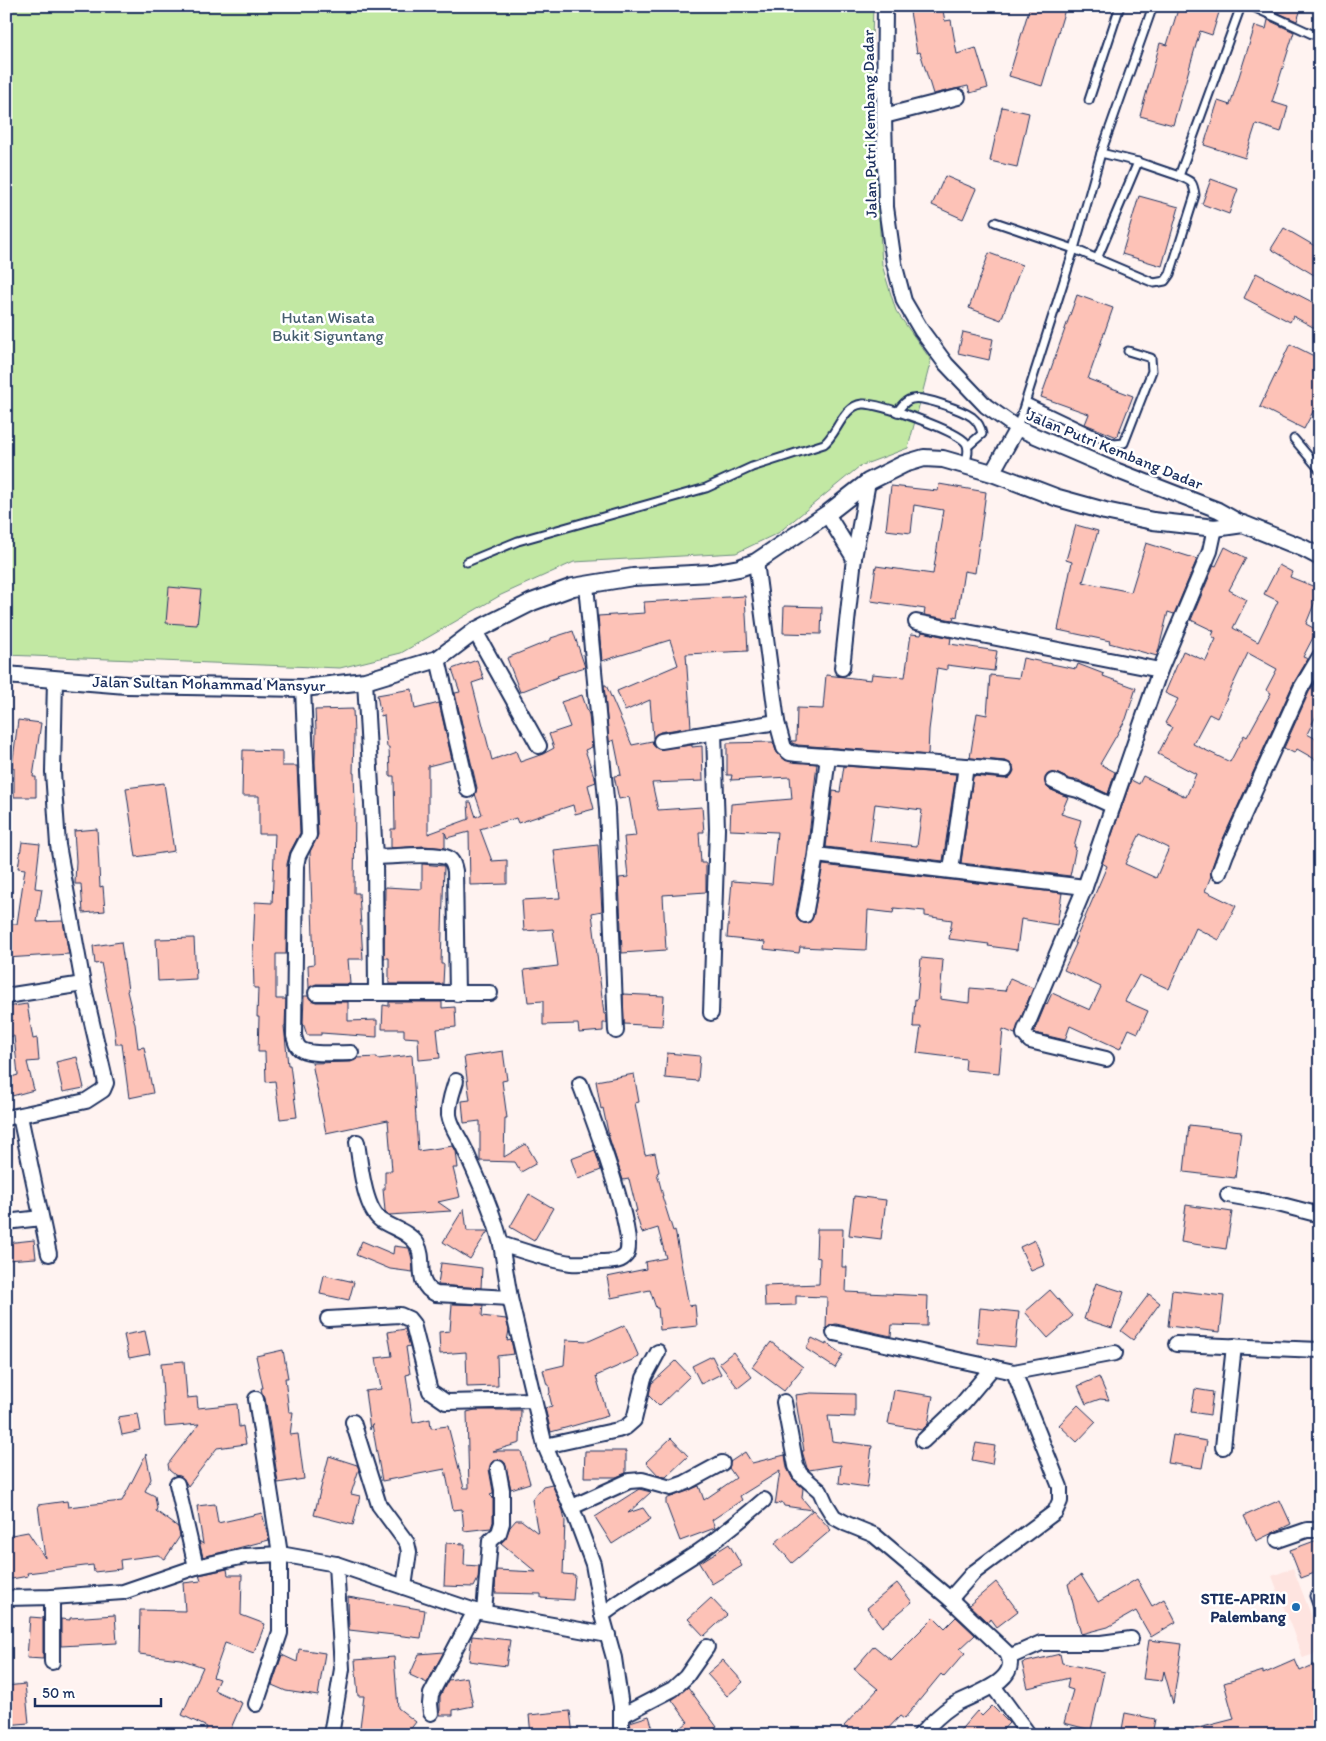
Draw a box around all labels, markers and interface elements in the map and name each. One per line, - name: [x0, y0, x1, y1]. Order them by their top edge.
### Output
- street label: Jalan Putri Kembang Dadar: [858, 29, 881, 218]
- park label: Hutan Wisata Bukit Siguntang: [272, 308, 384, 345]
- street label: Jalan Putri Kembang Dadar: [1024, 405, 1206, 494]
- street label: Jalan Sultan Mohammad Mansyur: [92, 672, 326, 695]
- place label: STIE-APRIN Palembang: [1201, 1589, 1287, 1627]
- marker: STIE-APRIN Palembang: [1290, 1601, 1302, 1613]
- scale bar: [35, 1676, 161, 1708]
- text: 50 m: [42, 1684, 75, 1702]

